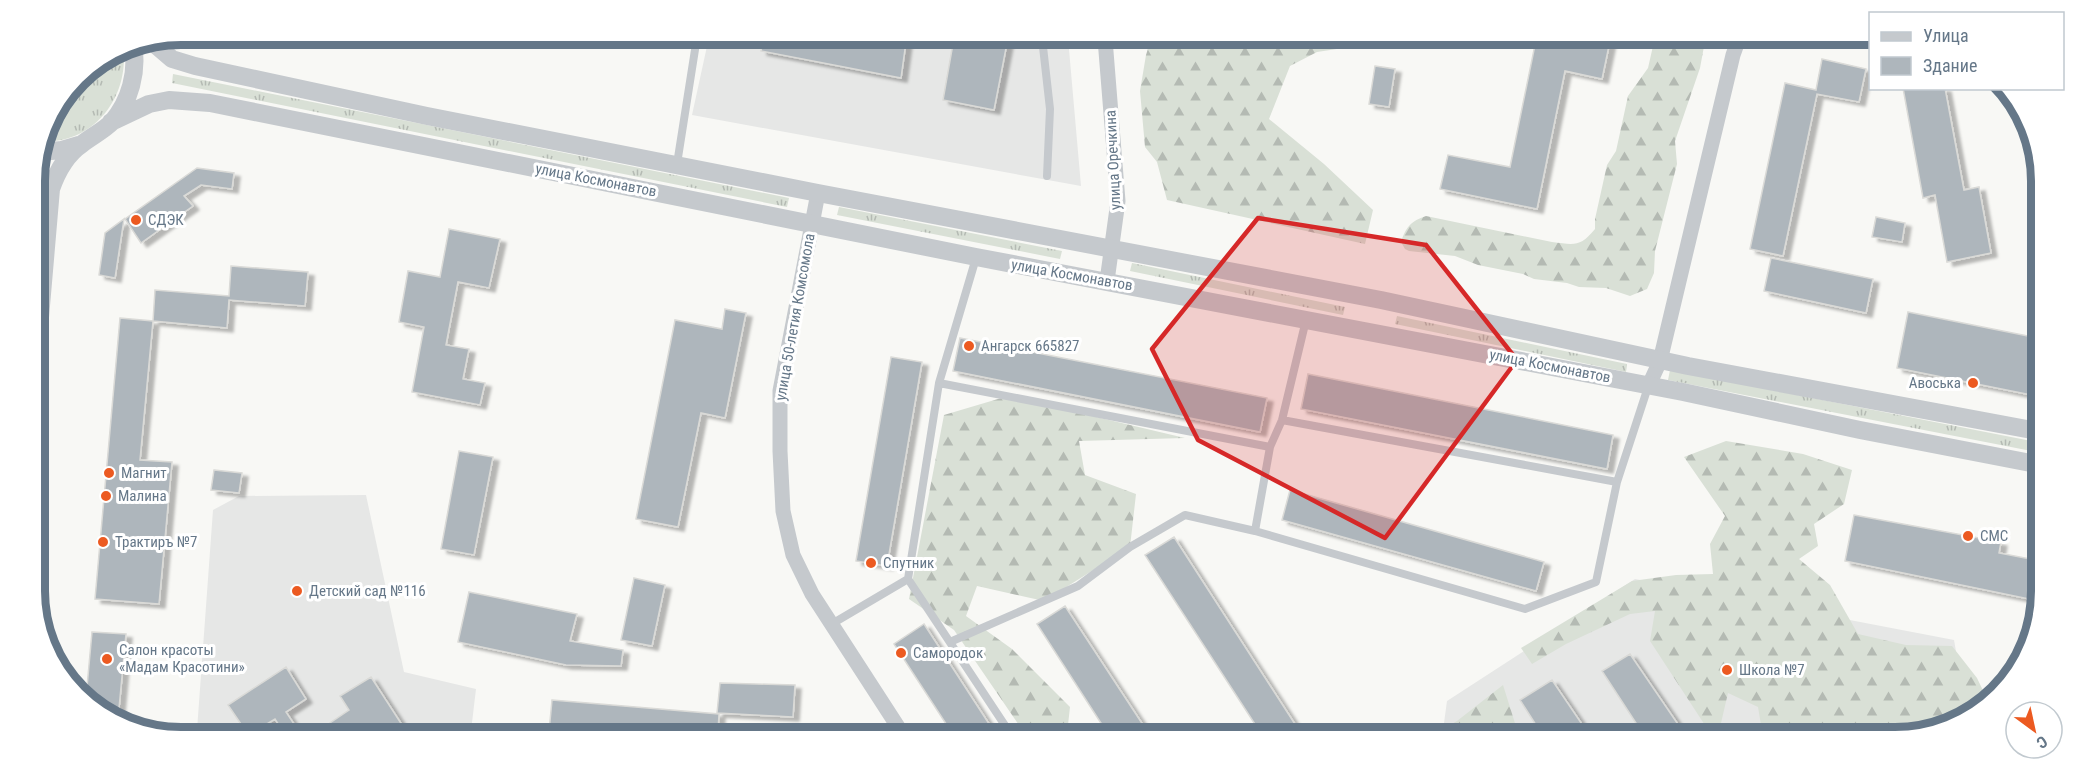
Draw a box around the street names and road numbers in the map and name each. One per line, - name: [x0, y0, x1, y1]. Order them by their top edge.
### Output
- street label: улица Оречкина: [1101, 110, 1125, 210]
- street label: улица Космонавтов: [534, 159, 658, 201]
- street label: улица 50-летия Комсомола: [771, 232, 819, 402]
- street label: улица Космонавтов: [1010, 255, 1134, 295]
- street label: улица Космонавтов: [1488, 345, 1612, 387]

